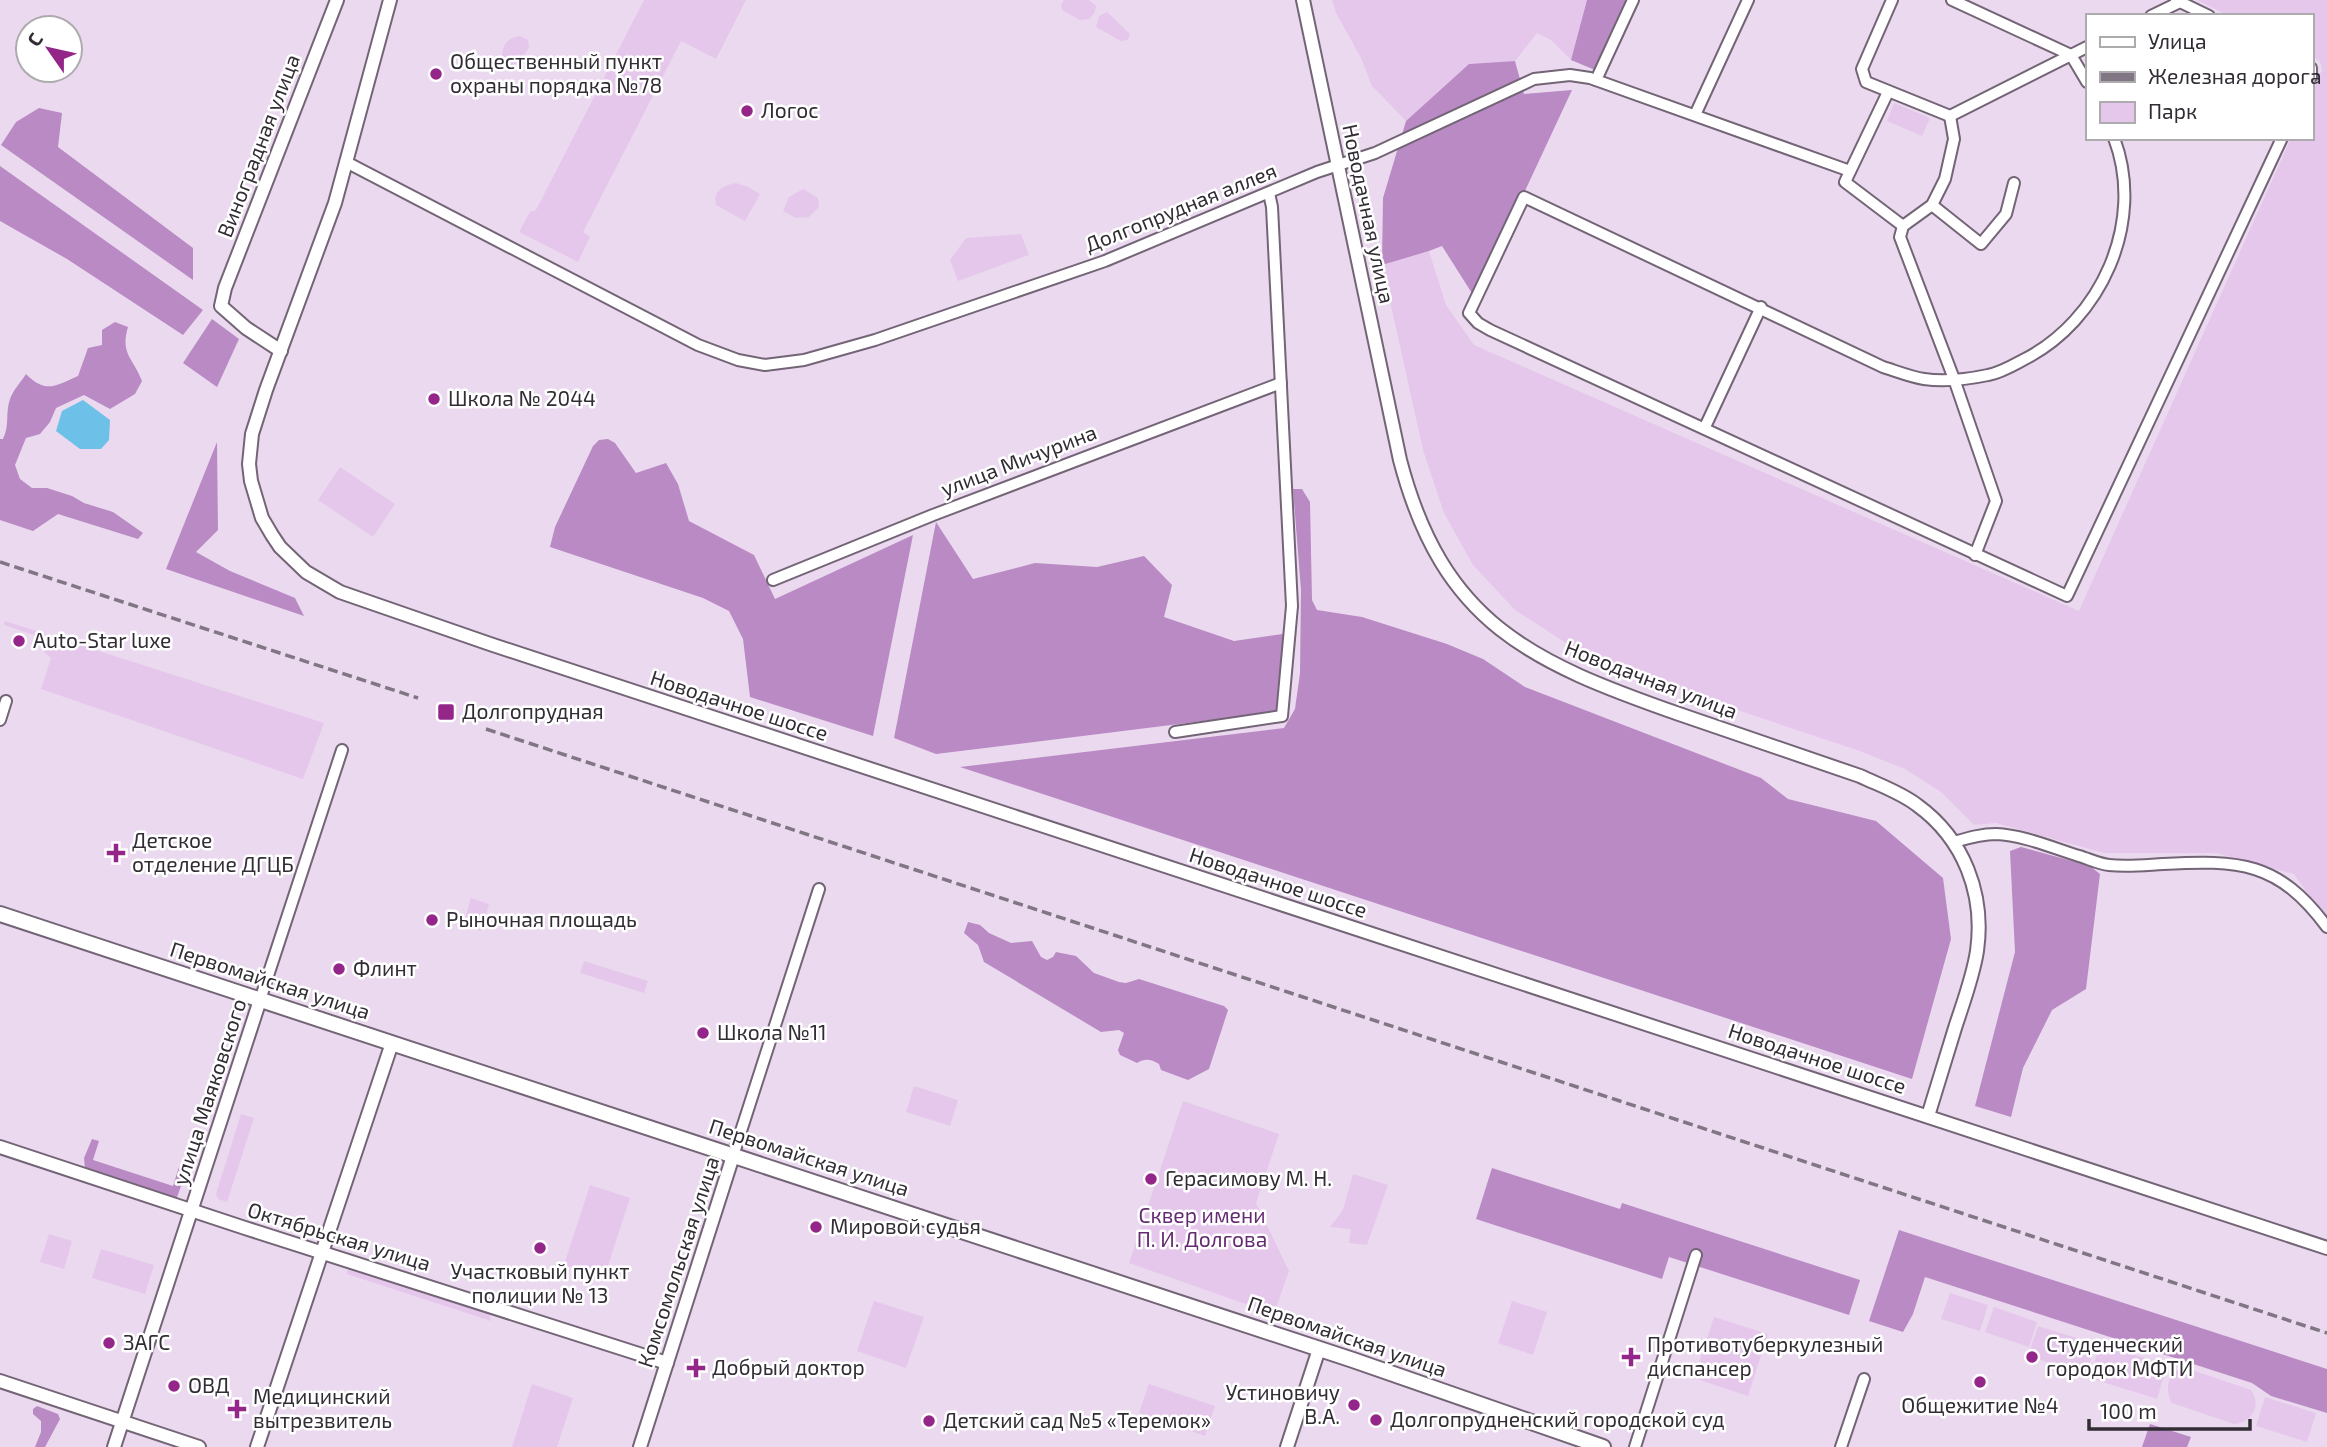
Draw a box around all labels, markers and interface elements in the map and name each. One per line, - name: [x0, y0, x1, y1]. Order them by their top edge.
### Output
- north arrow: [14, 14, 84, 84]
- legend: [2086, 14, 2313, 140]
- text: С: [22, 28, 47, 50]
- text: Улица: [2148, 28, 2207, 53]
- place label: Общественный пункт охраны порядка №78: [450, 48, 662, 97]
- street label: Виноградная улица: [211, 50, 305, 241]
- text: Железная дорога: [2148, 63, 2321, 88]
- marker: Общественный пункт охраны порядка №78: [428, 66, 444, 82]
- place label: Логос: [761, 97, 819, 122]
- text: Парк: [2148, 98, 2197, 123]
- marker: Логос: [739, 103, 755, 119]
- street label: Новодачная улица: [1337, 122, 1401, 306]
- street label: Долгопрудная аллея: [1081, 157, 1280, 257]
- place label: Школа № 2044: [448, 385, 596, 410]
- marker: Школа № 2044: [426, 391, 442, 407]
- street label: улица Мичурина: [937, 418, 1100, 502]
- place label: Auto-Star luxe: [33, 627, 171, 652]
- marker: Auto-Star luxe: [11, 633, 27, 649]
- street label: Новодачная улица: [1561, 634, 1741, 724]
- street label: Новодачное шоссе: [648, 664, 831, 745]
- place label: Долгопрудная: [462, 698, 604, 724]
- marker: Долгопрудная: [436, 702, 456, 722]
- place label: Детское отделение ДГЦБ: [132, 827, 294, 876]
- street label: Новодачное шоссе: [1187, 841, 1370, 922]
- marker: Детское отделение ДГЦБ: [106, 843, 126, 863]
- place label: Рыночная площадь: [446, 906, 637, 931]
- marker: Рыночная площадь: [424, 912, 440, 928]
- street label: Первомайская улица: [167, 935, 374, 1025]
- place label: Флинт: [353, 955, 417, 980]
- marker: Флинт: [331, 961, 347, 977]
- street label: улица Маяковского: [167, 995, 251, 1188]
- street label: Новодачное шоссе: [1726, 1017, 1909, 1098]
- place label: Школа №11: [717, 1019, 827, 1044]
- marker: Школа №11: [695, 1025, 711, 1041]
- street label: Первомайская улица: [706, 1112, 913, 1202]
- street label: Комсомольская улица: [632, 1153, 724, 1370]
- place label: Герасимову М. Н.: [1165, 1165, 1332, 1191]
- marker: Герасимову М. Н.: [1143, 1171, 1159, 1187]
- street label: Октябрьская улица: [245, 1196, 434, 1276]
- park label: Сквер имени П. И. Долгова: [1137, 1202, 1267, 1251]
- place label: Мировой судья: [830, 1213, 981, 1239]
- marker: Мировой судья: [808, 1219, 824, 1235]
- marker: Участковый пункт полиции № 13: [532, 1240, 548, 1256]
- place label: Участковый пункт полиции № 13: [451, 1258, 629, 1307]
- street label: Первомайская улица: [1244, 1290, 1450, 1382]
- place label: ЗАГС: [123, 1329, 170, 1354]
- place label: Противотуберкулезный диспансер: [1647, 1331, 1883, 1380]
- place label: Студенческий городок МФТИ: [2046, 1331, 2193, 1380]
- marker: ЗАГС: [101, 1335, 117, 1351]
- marker: Противотуберкулезный диспансер: [1621, 1347, 1641, 1367]
- marker: Студенческий городок МФТИ: [2024, 1349, 2040, 1365]
- place label: Добрый доктор: [712, 1354, 865, 1379]
- marker: Добрый доктор: [686, 1358, 706, 1378]
- place label: ОВД: [188, 1372, 230, 1397]
- marker: Общежитие №4: [1972, 1374, 1988, 1390]
- marker: ОВД: [166, 1378, 182, 1394]
- place label: Устиновичу В.А.: [1226, 1379, 1340, 1428]
- place label: Медицинский вытрезвитель: [253, 1383, 392, 1432]
- scale bar: [2089, 1388, 2250, 1432]
- place label: Общежитие №4: [1901, 1392, 2059, 1417]
- marker: Устиновичу В.А.: [1346, 1397, 1362, 1413]
- text: 100 m: [2100, 1398, 2157, 1423]
- marker: Медицинский вытрезвитель: [227, 1399, 247, 1419]
- place label: Долгопрудненский городской суд: [1390, 1406, 1724, 1432]
- place label: Детский сад №5 «Теремок»: [943, 1407, 1211, 1432]
- marker: Долгопрудненский городской суд: [1368, 1412, 1384, 1428]
- marker: Детский сад №5 «Теремок»: [921, 1413, 937, 1429]

